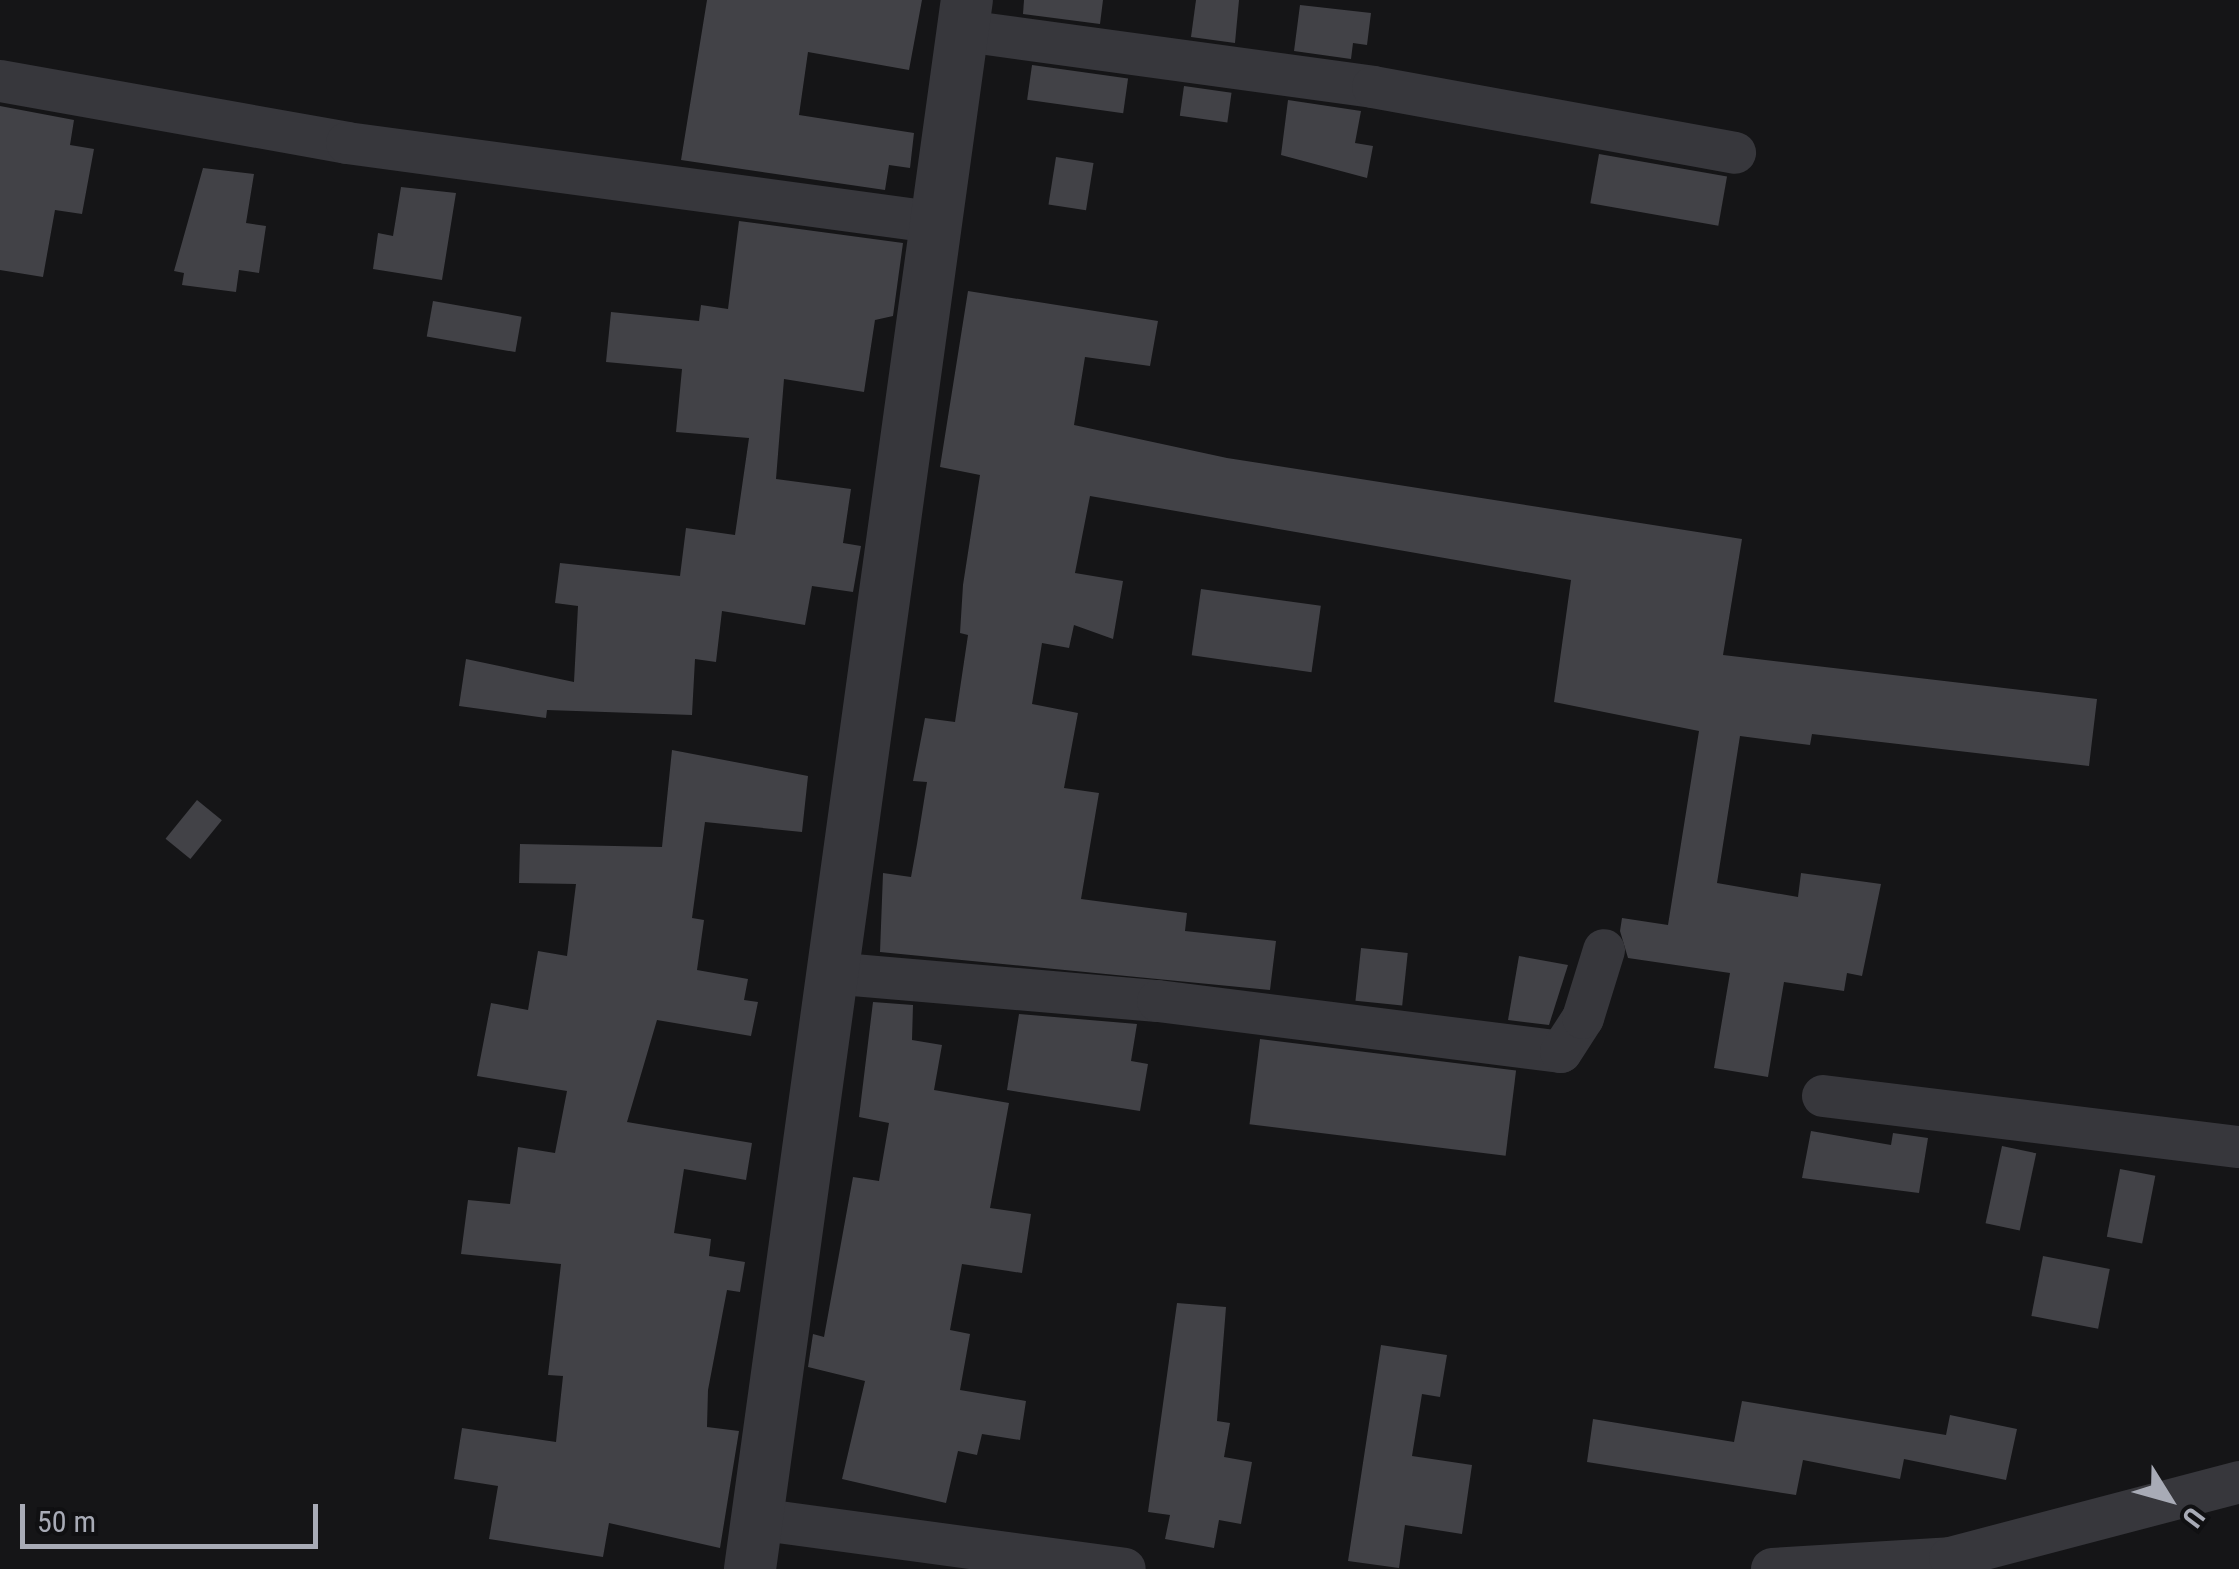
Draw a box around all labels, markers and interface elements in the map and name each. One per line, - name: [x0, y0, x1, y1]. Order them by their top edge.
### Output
- north arrow: [2119, 1449, 2219, 1549]
- scale bar: [25, 1484, 322, 1546]
- text: U: [2175, 1501, 2211, 1534]
- text: 50 m: [37, 1504, 96, 1539]

